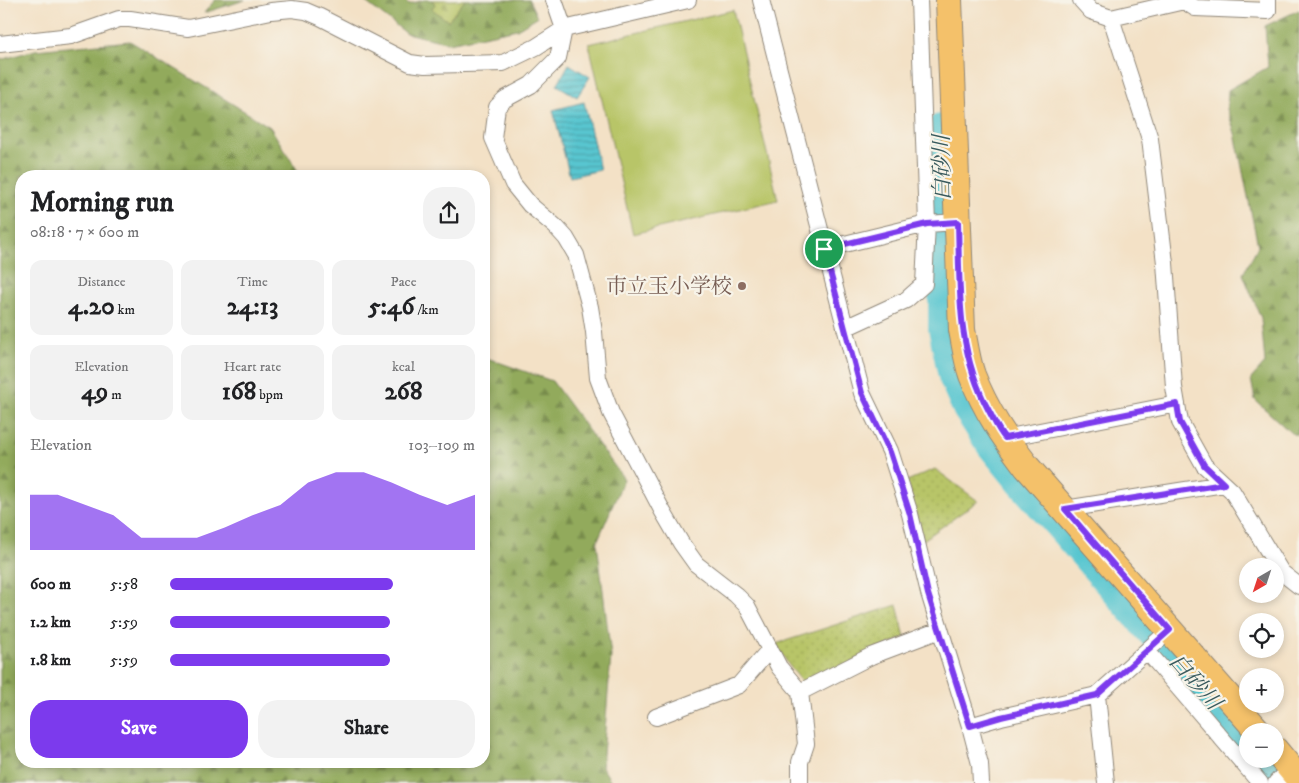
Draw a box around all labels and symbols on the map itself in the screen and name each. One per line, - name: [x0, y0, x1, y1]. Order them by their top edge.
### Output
- water label: 白砂川: [928, 133, 957, 201]
- pin: [803, 228, 845, 270]
- place label: 市立玉小学校: [606, 274, 732, 300]
- marker: 市立玉小学校: [736, 280, 748, 292]
- north arrow: [1239, 558, 1284, 602]
- water label: 白砂川: [1163, 648, 1228, 717]

